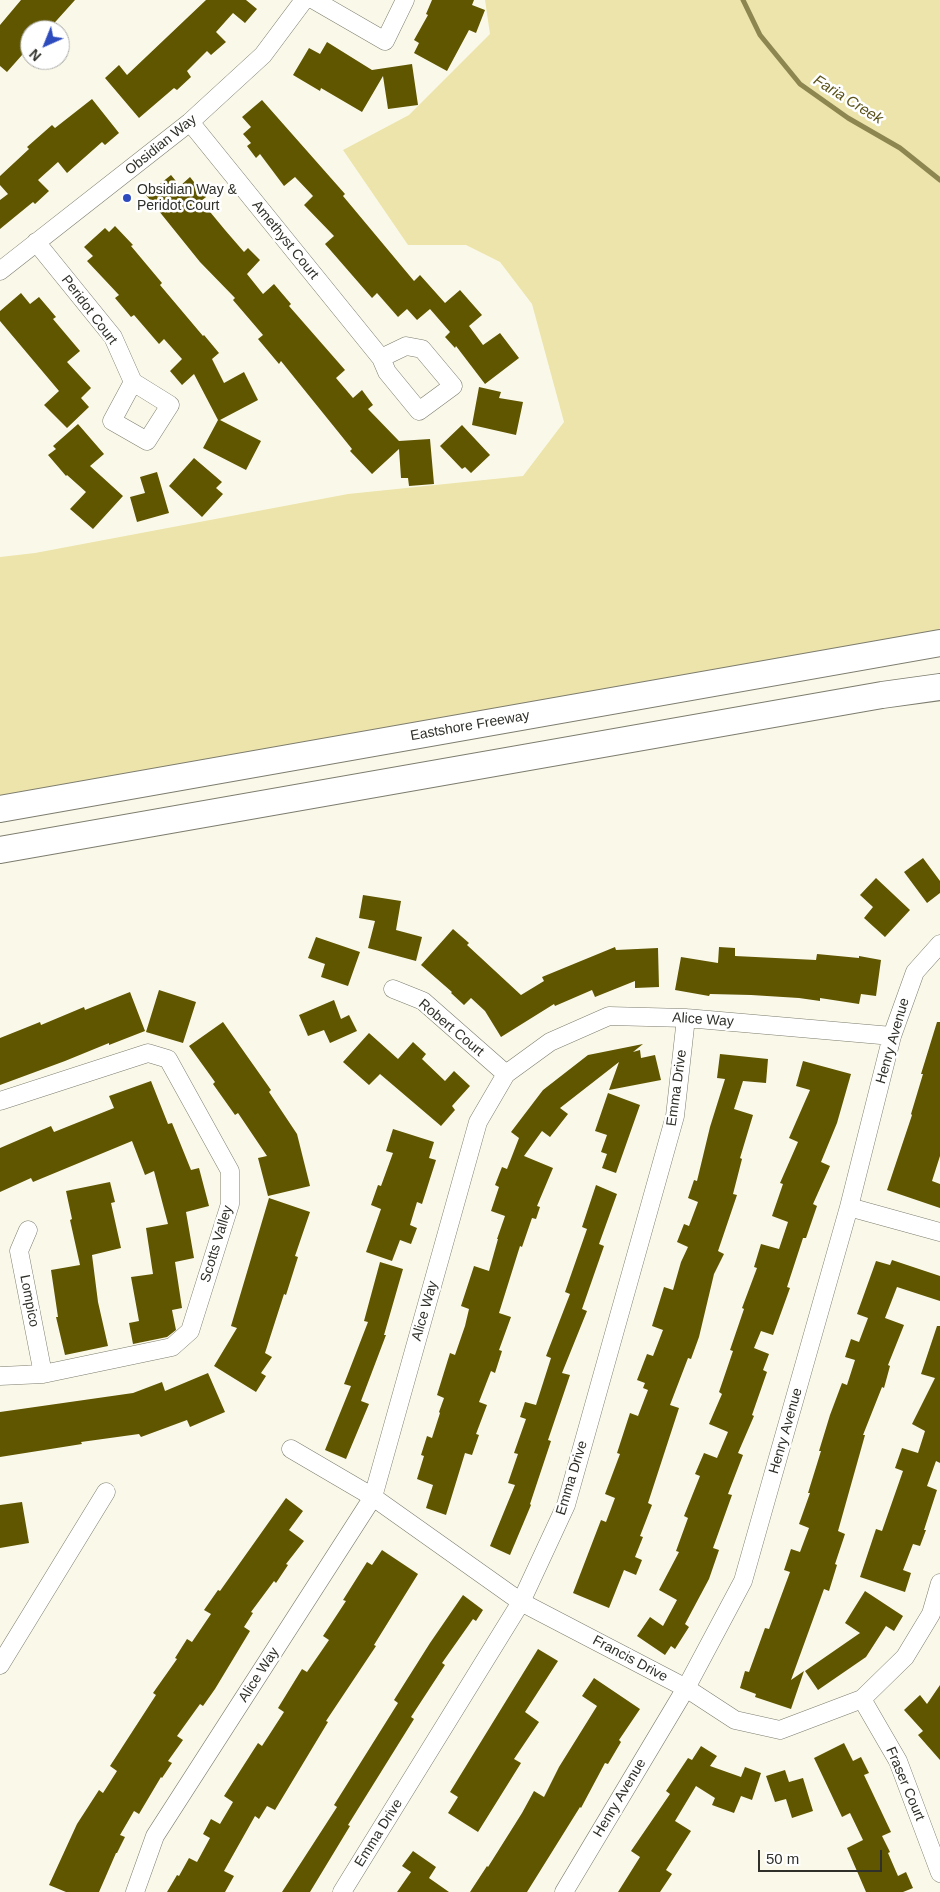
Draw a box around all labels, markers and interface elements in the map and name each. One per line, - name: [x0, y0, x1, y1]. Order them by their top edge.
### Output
- north arrow: [20, 20, 70, 70]
- text: N: [26, 46, 44, 64]
- water label: Faria Creek: [810, 72, 886, 128]
- street label: Obsidian Way: [122, 111, 200, 179]
- place label: Obsidian Way & Peridot Court: [137, 182, 237, 214]
- marker: Obsidian Way & Peridot Court: [121, 192, 133, 204]
- street label: Amethyst Court: [248, 197, 322, 283]
- street label: Peridot Court: [57, 272, 121, 348]
- street label: Eastshore Freeway: [409, 707, 531, 745]
- street label: Robert Court: [415, 996, 487, 1060]
- street label: Henry Avenue: [873, 996, 913, 1086]
- street label: Alice Way: [672, 1009, 734, 1031]
- street label: Emma Drive: [663, 1049, 691, 1127]
- street label: Scotts Valley: [197, 1203, 237, 1285]
- street label: Lompico: [16, 1273, 42, 1329]
- street label: Alice Way: [408, 1279, 442, 1343]
- street label: Henry Avenue: [766, 1386, 806, 1476]
- street label: Emma Drive: [553, 1439, 591, 1517]
- street label: Francis Drive: [590, 1632, 670, 1686]
- street label: Alice Way: [235, 1645, 283, 1705]
- street label: Fraser Court: [882, 1745, 928, 1823]
- street label: Henry Avenue: [590, 1756, 650, 1840]
- street label: Emma Drive: [351, 1796, 407, 1870]
- scale bar: [760, 1840, 884, 1872]
- text: 50 m: [766, 1850, 799, 1867]

